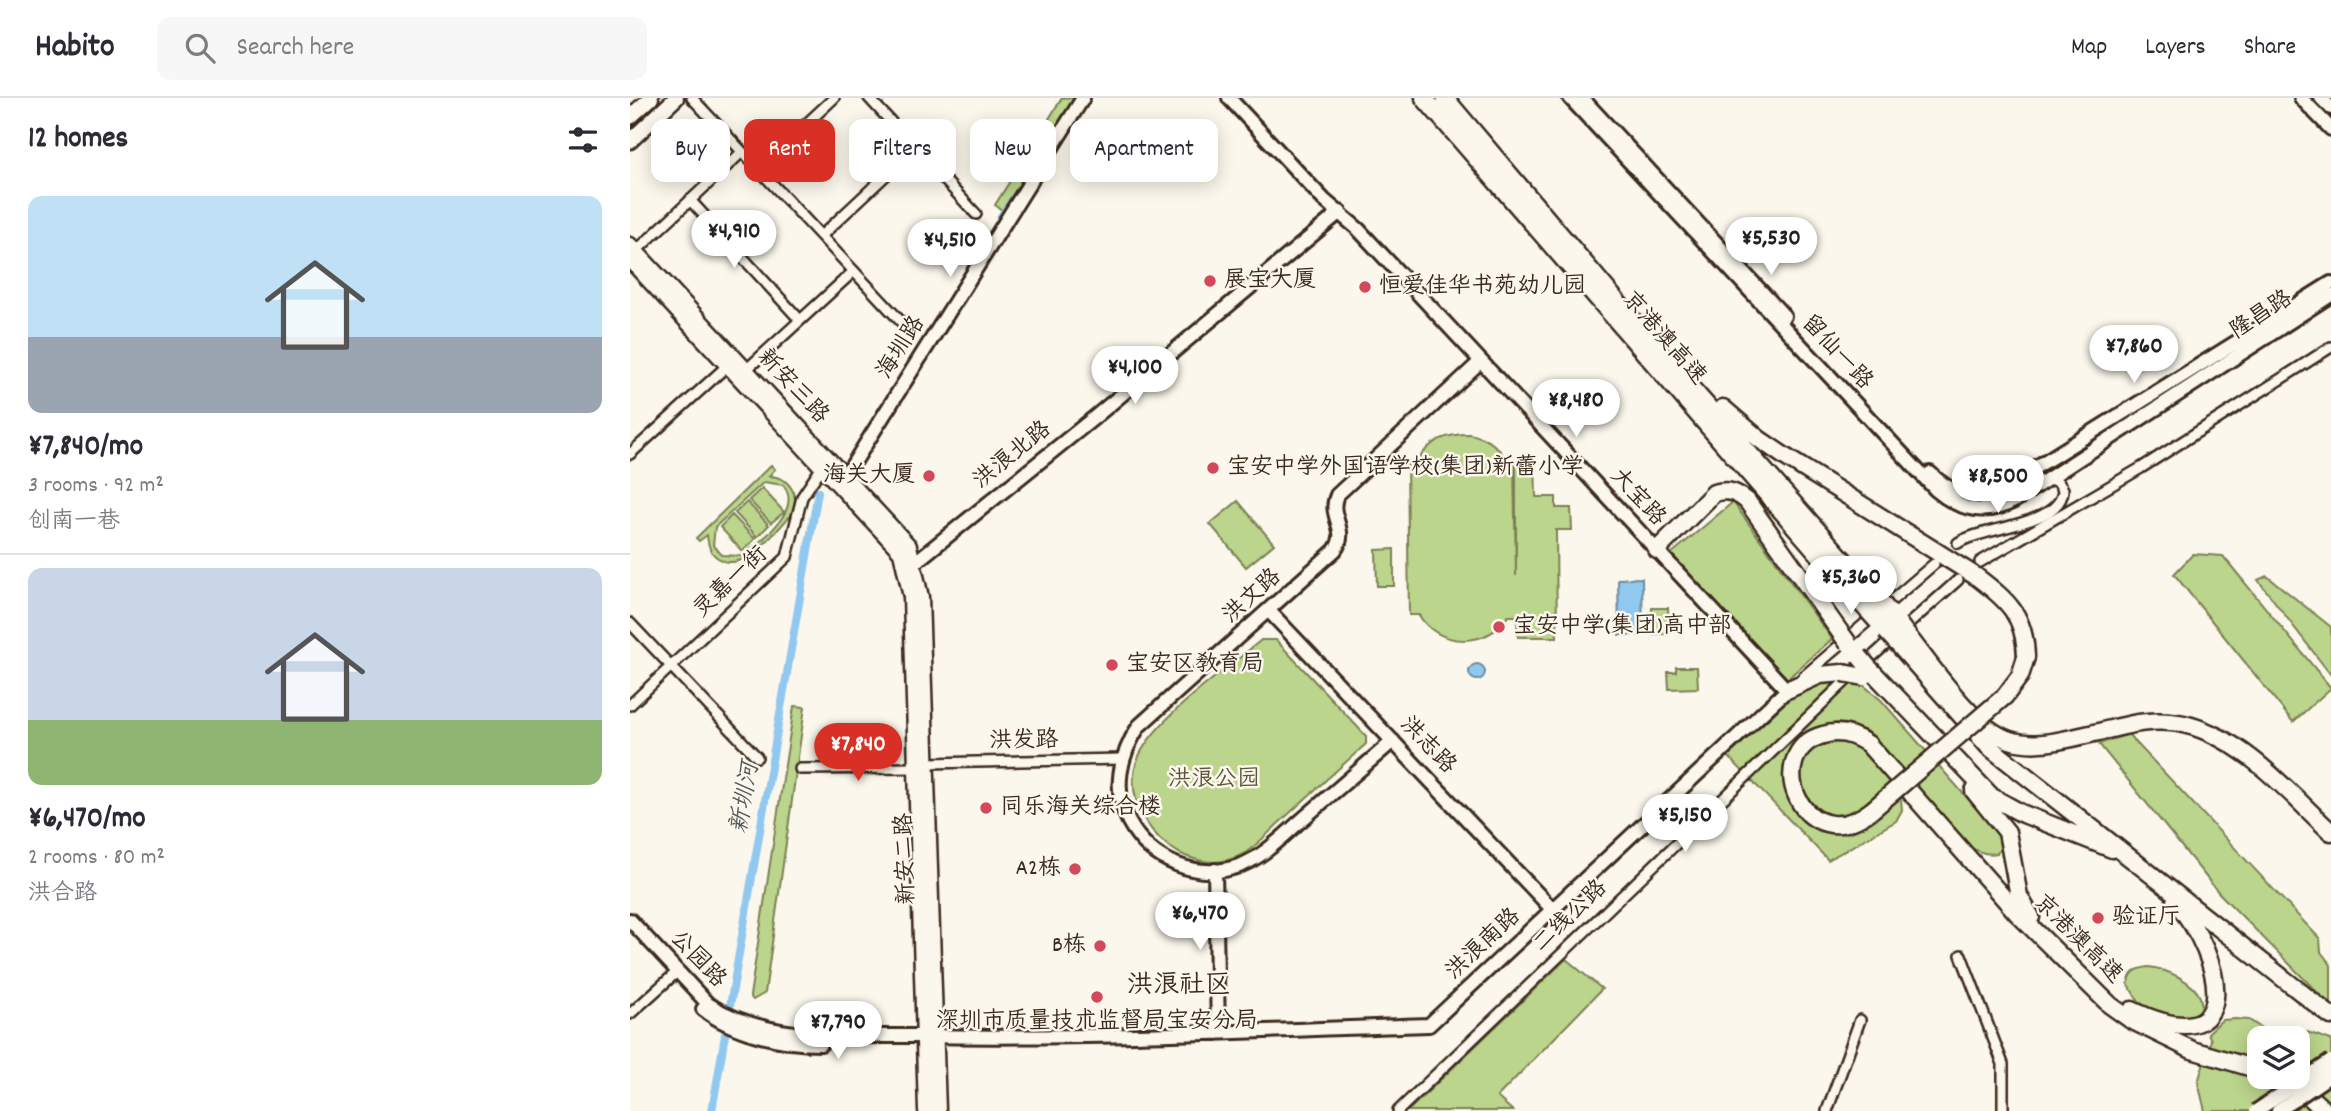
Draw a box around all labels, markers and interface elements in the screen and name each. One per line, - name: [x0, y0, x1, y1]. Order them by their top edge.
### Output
- search box: [157, 17, 647, 80]
- text: Habito: [35, 25, 115, 72]
- icon: search: [181, 29, 219, 67]
- text: Search here: [237, 30, 354, 67]
- text: Map: [2071, 31, 2107, 65]
- text: Layers: [2145, 31, 2206, 65]
- text: Share: [2244, 31, 2296, 65]
- text: 12 homes: [28, 119, 128, 162]
- chip: Buy: [651, 119, 730, 182]
- chip: Rent: [744, 119, 835, 182]
- chip: Filters: [849, 119, 956, 182]
- chip: New: [970, 119, 1056, 182]
- chip: Apartment: [1070, 119, 1218, 182]
- icon: filters: [564, 121, 602, 159]
- pin: ¥4,910: [677, 211, 791, 270]
- text: ¥4,910: [707, 216, 761, 249]
- pin: ¥5,530: [1714, 218, 1828, 277]
- pin: ¥4,510: [893, 220, 1007, 279]
- text: ¥5,530: [1741, 223, 1801, 256]
- text: ¥4,510: [923, 225, 977, 258]
- icon: home: [252, 242, 378, 368]
- place label: 展宝大厦: [1224, 265, 1316, 298]
- place label: 恒爱佳华书苑幼儿园: [1379, 271, 1586, 304]
- marker: 展宝大厦: [1202, 273, 1218, 289]
- marker: 恒爱佳华书苑幼儿园: [1357, 279, 1373, 295]
- street label: 隆昌路: [2224, 283, 2300, 349]
- street label: 京港澳高速: [1613, 285, 1713, 393]
- street label: 留仙一路: [1793, 308, 1879, 398]
- street label: 海圳路: [870, 310, 934, 386]
- pin: ¥7,860: [2077, 326, 2191, 385]
- text: ¥7,860: [2105, 331, 2163, 364]
- street label: 新安三路: [749, 342, 835, 432]
- pin: ¥4,100: [1078, 346, 1192, 406]
- text: ¥4,100: [1107, 352, 1163, 385]
- pin: ¥8,480: [1519, 380, 1633, 439]
- text: ¥8,480: [1548, 385, 1604, 418]
- street label: 洪浪北路: [967, 414, 1059, 498]
- text: ¥7,840/mo: [28, 427, 143, 470]
- place label: 宝安中学外国语学校(集团)新蕾小学: [1227, 452, 1584, 485]
- pin: ¥8,500: [1941, 456, 2055, 515]
- place label: 海关大厦: [823, 460, 915, 493]
- marker: 宝安中学外国语学校(集团)新蕾小学: [1205, 460, 1221, 476]
- text: ¥8,500: [1968, 461, 2028, 494]
- street label: 大宝路: [1601, 462, 1673, 534]
- marker: 海关大厦: [921, 468, 937, 484]
- text: 3 rooms · 92 m²: [28, 470, 164, 503]
- text: 创南一巷: [28, 506, 120, 539]
- street label: 灵嘉一街: [686, 540, 776, 626]
- pin: ¥5,360: [1794, 556, 1908, 616]
- street label: 洪文路: [1216, 562, 1290, 632]
- text: ¥5,360: [1821, 562, 1881, 595]
- place label: 宝安中学(集团)高中部: [1513, 611, 1732, 644]
- icon: home: [252, 614, 378, 740]
- marker: 宝安中学(集团)高中部: [1491, 619, 1507, 635]
- place label: 宝安区教育局: [1126, 649, 1264, 682]
- marker: 宝安区教育局: [1104, 657, 1120, 673]
- street label: 洪志路: [1391, 710, 1463, 782]
- pin: ¥7,840: [801, 724, 915, 783]
- street label: 洪发路: [989, 725, 1059, 759]
- text: ¥7,840: [830, 729, 886, 762]
- water label: 新圳河: [723, 756, 770, 836]
- park label: 洪浪公园: [1168, 764, 1260, 797]
- place label: 同乐海关综合楼: [1000, 792, 1161, 825]
- pin: ¥5,150: [1628, 794, 1742, 854]
- text: ¥6,470/mo: [28, 799, 146, 842]
- marker: 同乐海关综合楼: [978, 800, 994, 816]
- text: ¥5,150: [1658, 800, 1712, 833]
- street label: 新安二路: [889, 812, 925, 906]
- text: 2 rooms · 80 m²: [28, 842, 165, 875]
- place label: A2栋: [1015, 853, 1061, 886]
- marker: A2栋: [1067, 861, 1083, 877]
- street label: 二线公路: [1526, 873, 1616, 961]
- text: 洪合路: [28, 878, 97, 911]
- street label: 京港澳高速: [2025, 888, 2129, 992]
- pin: ¥6,470: [1143, 892, 1257, 952]
- text: ¥6,470: [1171, 898, 1229, 931]
- street label: 洪浪南路: [1439, 902, 1529, 988]
- place label: 验证厅: [2112, 902, 2181, 935]
- marker: 验证厅: [2090, 910, 2106, 926]
- street label: 公园路: [661, 924, 733, 996]
- place label: B栋: [1052, 930, 1086, 963]
- marker: B栋: [1092, 938, 1108, 954]
- district label: 洪浪社区: [1127, 968, 1231, 1005]
- marker: 深圳市质量技术监督局宝安分局: [1089, 989, 1105, 1005]
- pin: ¥7,790: [781, 1002, 895, 1061]
- place label: 深圳市质量技术监督局宝安分局: [936, 1006, 1258, 1039]
- text: ¥7,790: [810, 1007, 866, 1040]
- map controls: [2247, 1026, 2310, 1089]
- button: layers: [2247, 1026, 2310, 1089]

